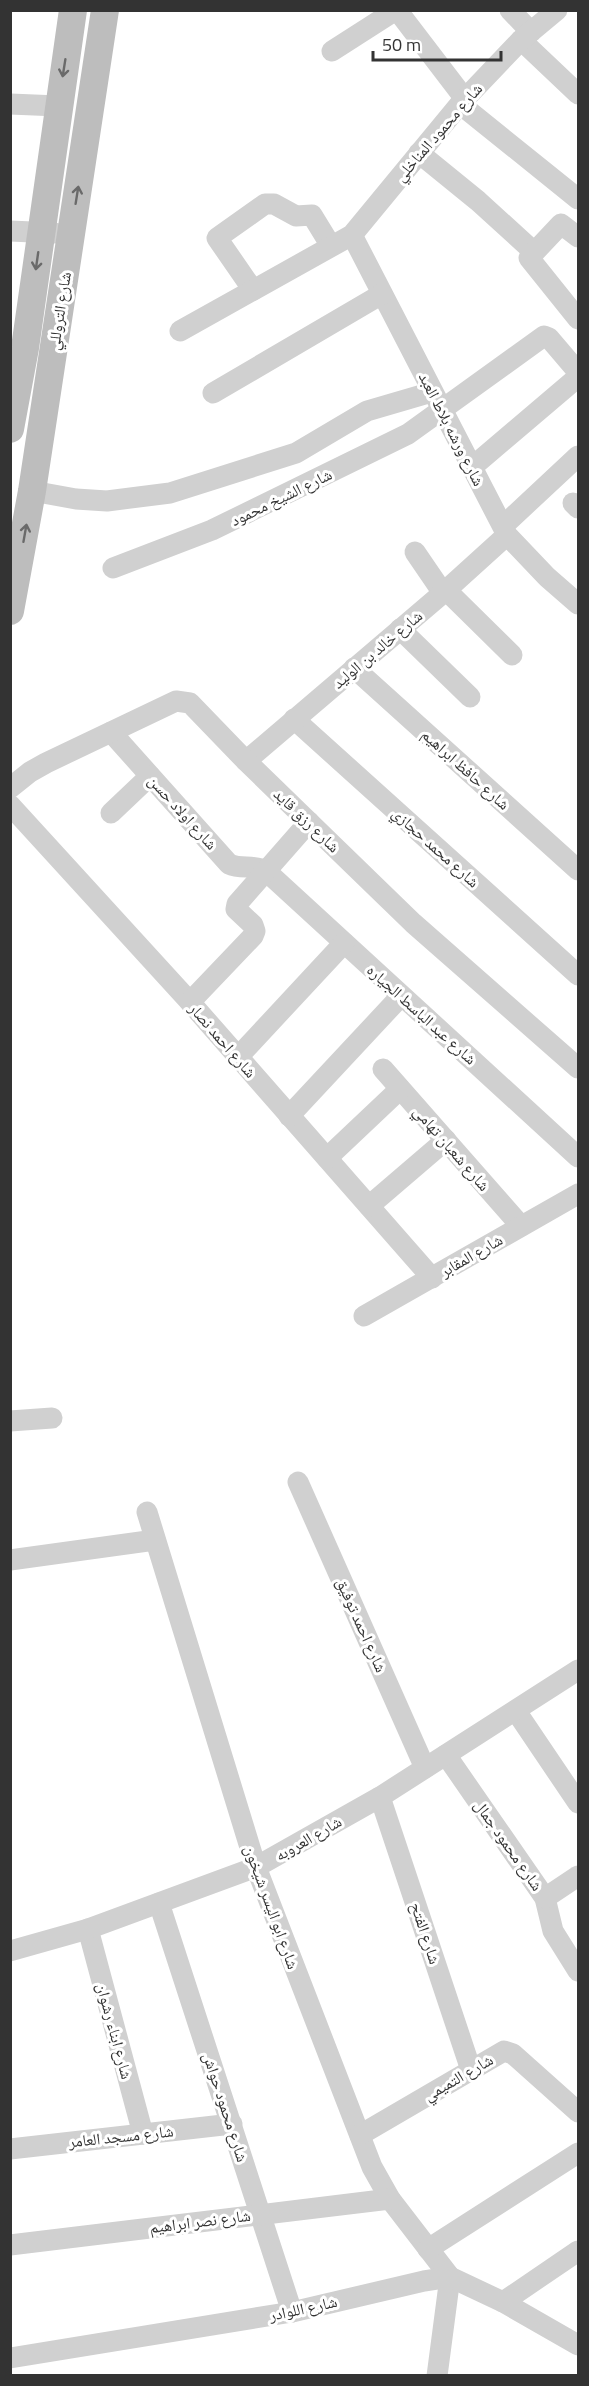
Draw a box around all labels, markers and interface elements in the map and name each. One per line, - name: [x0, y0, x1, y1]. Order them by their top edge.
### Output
- scale bar: [373, 24, 500, 62]
- text: 50 m: [382, 31, 421, 58]
- one-way arrow: [59, 58, 70, 78]
- street label: شارع محمود المناخلي: [388, 77, 488, 187]
- one-way arrow: [71, 186, 82, 205]
- one-way arrow: [31, 251, 42, 271]
- street label: شارع التروللي: [41, 270, 78, 352]
- street label: شارع ورشه بلاط العبد: [413, 368, 491, 490]
- street label: شارع الشيخ محمود: [226, 462, 336, 532]
- one-way arrow: [19, 524, 30, 543]
- street label: شارع خالد بن الوليد: [327, 604, 427, 694]
- street label: شارع حافظ ابراهيم: [416, 723, 516, 815]
- street label: شارع اولاد حسن: [143, 769, 223, 855]
- street label: شارع رزق قايد: [268, 782, 346, 858]
- street label: شارع محمد حجازي: [386, 801, 485, 894]
- street label: شارع عبد الباسط الجياره: [362, 958, 482, 1070]
- street label: شارع احمد نصار: [183, 996, 262, 1083]
- street label: شارع شعبان تهامي: [407, 1100, 496, 1197]
- street label: شارع المقابر: [434, 1227, 507, 1283]
- street label: شارع احمد توفيق: [330, 1574, 394, 1676]
- street label: شارع محمود جمال: [469, 1795, 549, 1895]
- street label: شارع العروبه: [270, 1809, 346, 1867]
- street label: شارع ابو اليسر شيخون: [238, 1842, 306, 1972]
- street label: شارع الفتح: [405, 1899, 447, 1967]
- street label: شارع ابناء رشوان: [91, 1980, 139, 2082]
- street label: شارع التميمي: [419, 2047, 498, 2108]
- street label: شارع محمود حواش: [197, 2049, 255, 2165]
- street label: شارع مسجد العامر: [66, 2119, 175, 2154]
- street label: شارع نصر ابراهيم: [148, 2203, 252, 2239]
- street label: شارع اللوادر: [266, 2289, 339, 2327]

